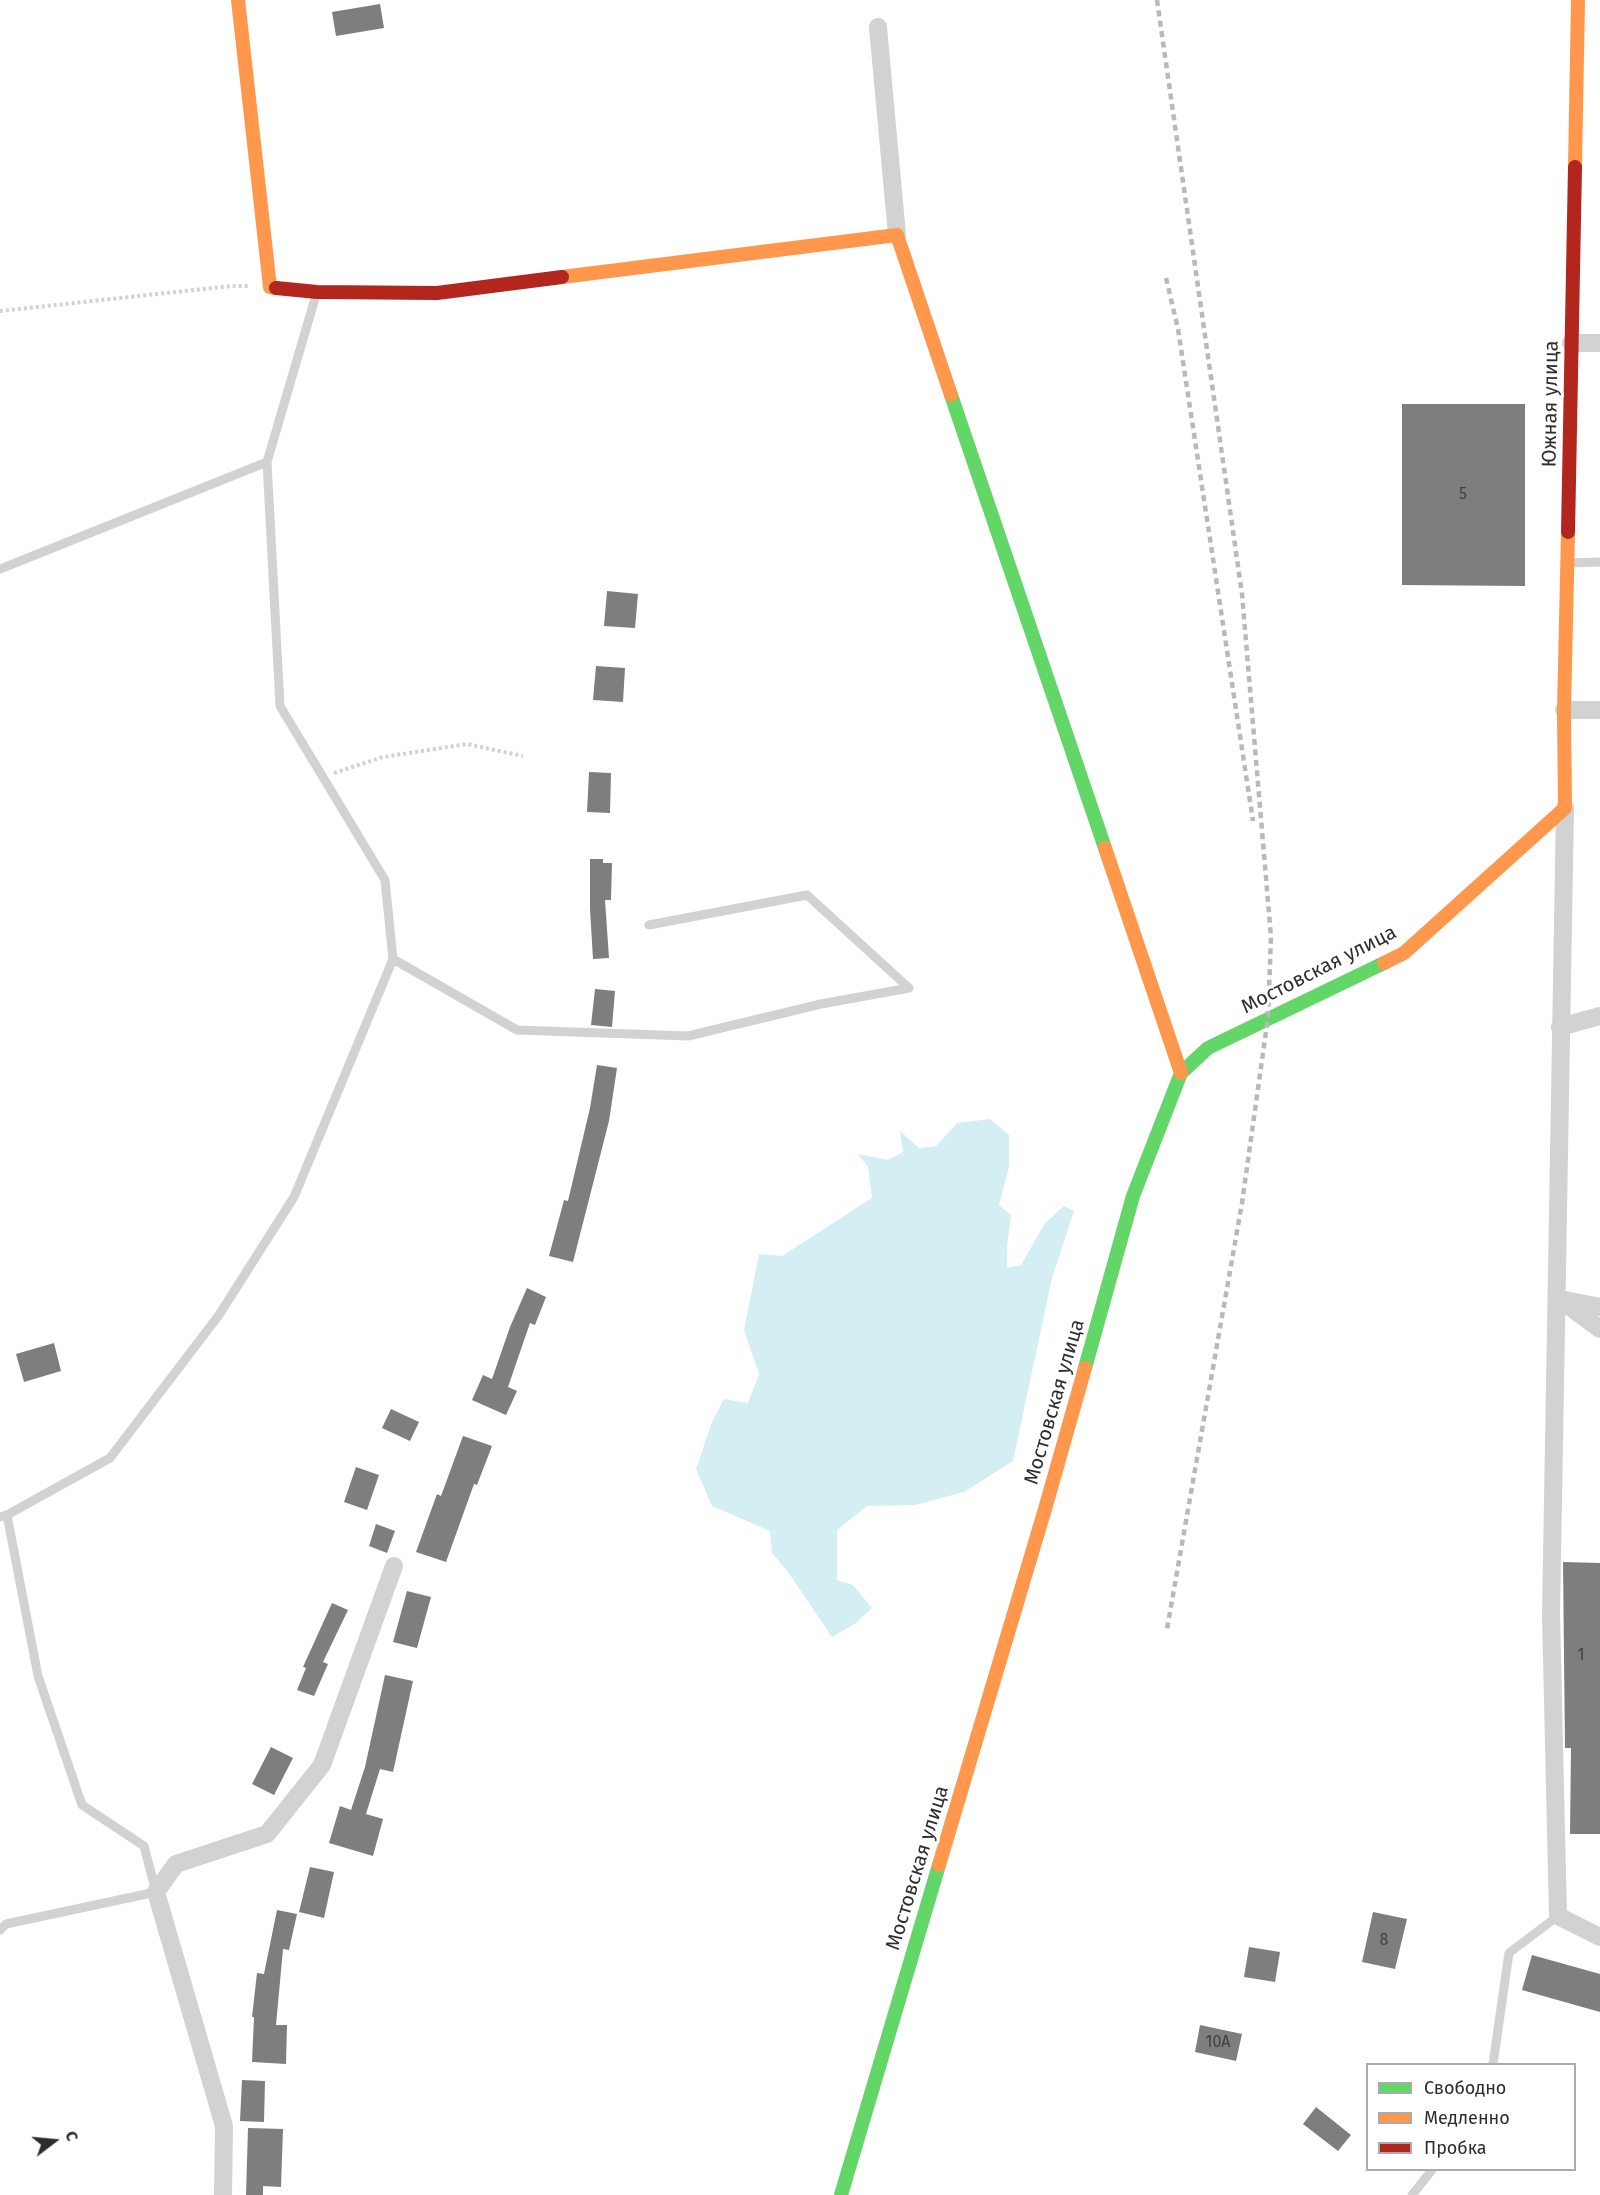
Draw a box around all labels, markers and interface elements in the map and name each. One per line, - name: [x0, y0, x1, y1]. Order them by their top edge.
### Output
- street label: Южная улица: [1538, 340, 1564, 468]
- house number: 5: [1459, 485, 1467, 505]
- street label: Мостовская улица: [1237, 921, 1401, 1019]
- street label: Мостовская улица: [1020, 1317, 1090, 1487]
- house number: 1: [1578, 1646, 1584, 1666]
- street label: Мостовская улица: [882, 1783, 954, 1953]
- house number: 8: [1380, 1931, 1388, 1951]
- house number: 10А: [1205, 2033, 1231, 2053]
- legend: [1366, 2063, 1576, 2171]
- text: Свободно: [1424, 2077, 1506, 2099]
- text: Медленно: [1424, 2107, 1510, 2129]
- north arrow: [24, 2111, 84, 2171]
- text: С: [61, 2129, 82, 2143]
- text: Пробка: [1424, 2137, 1487, 2159]

